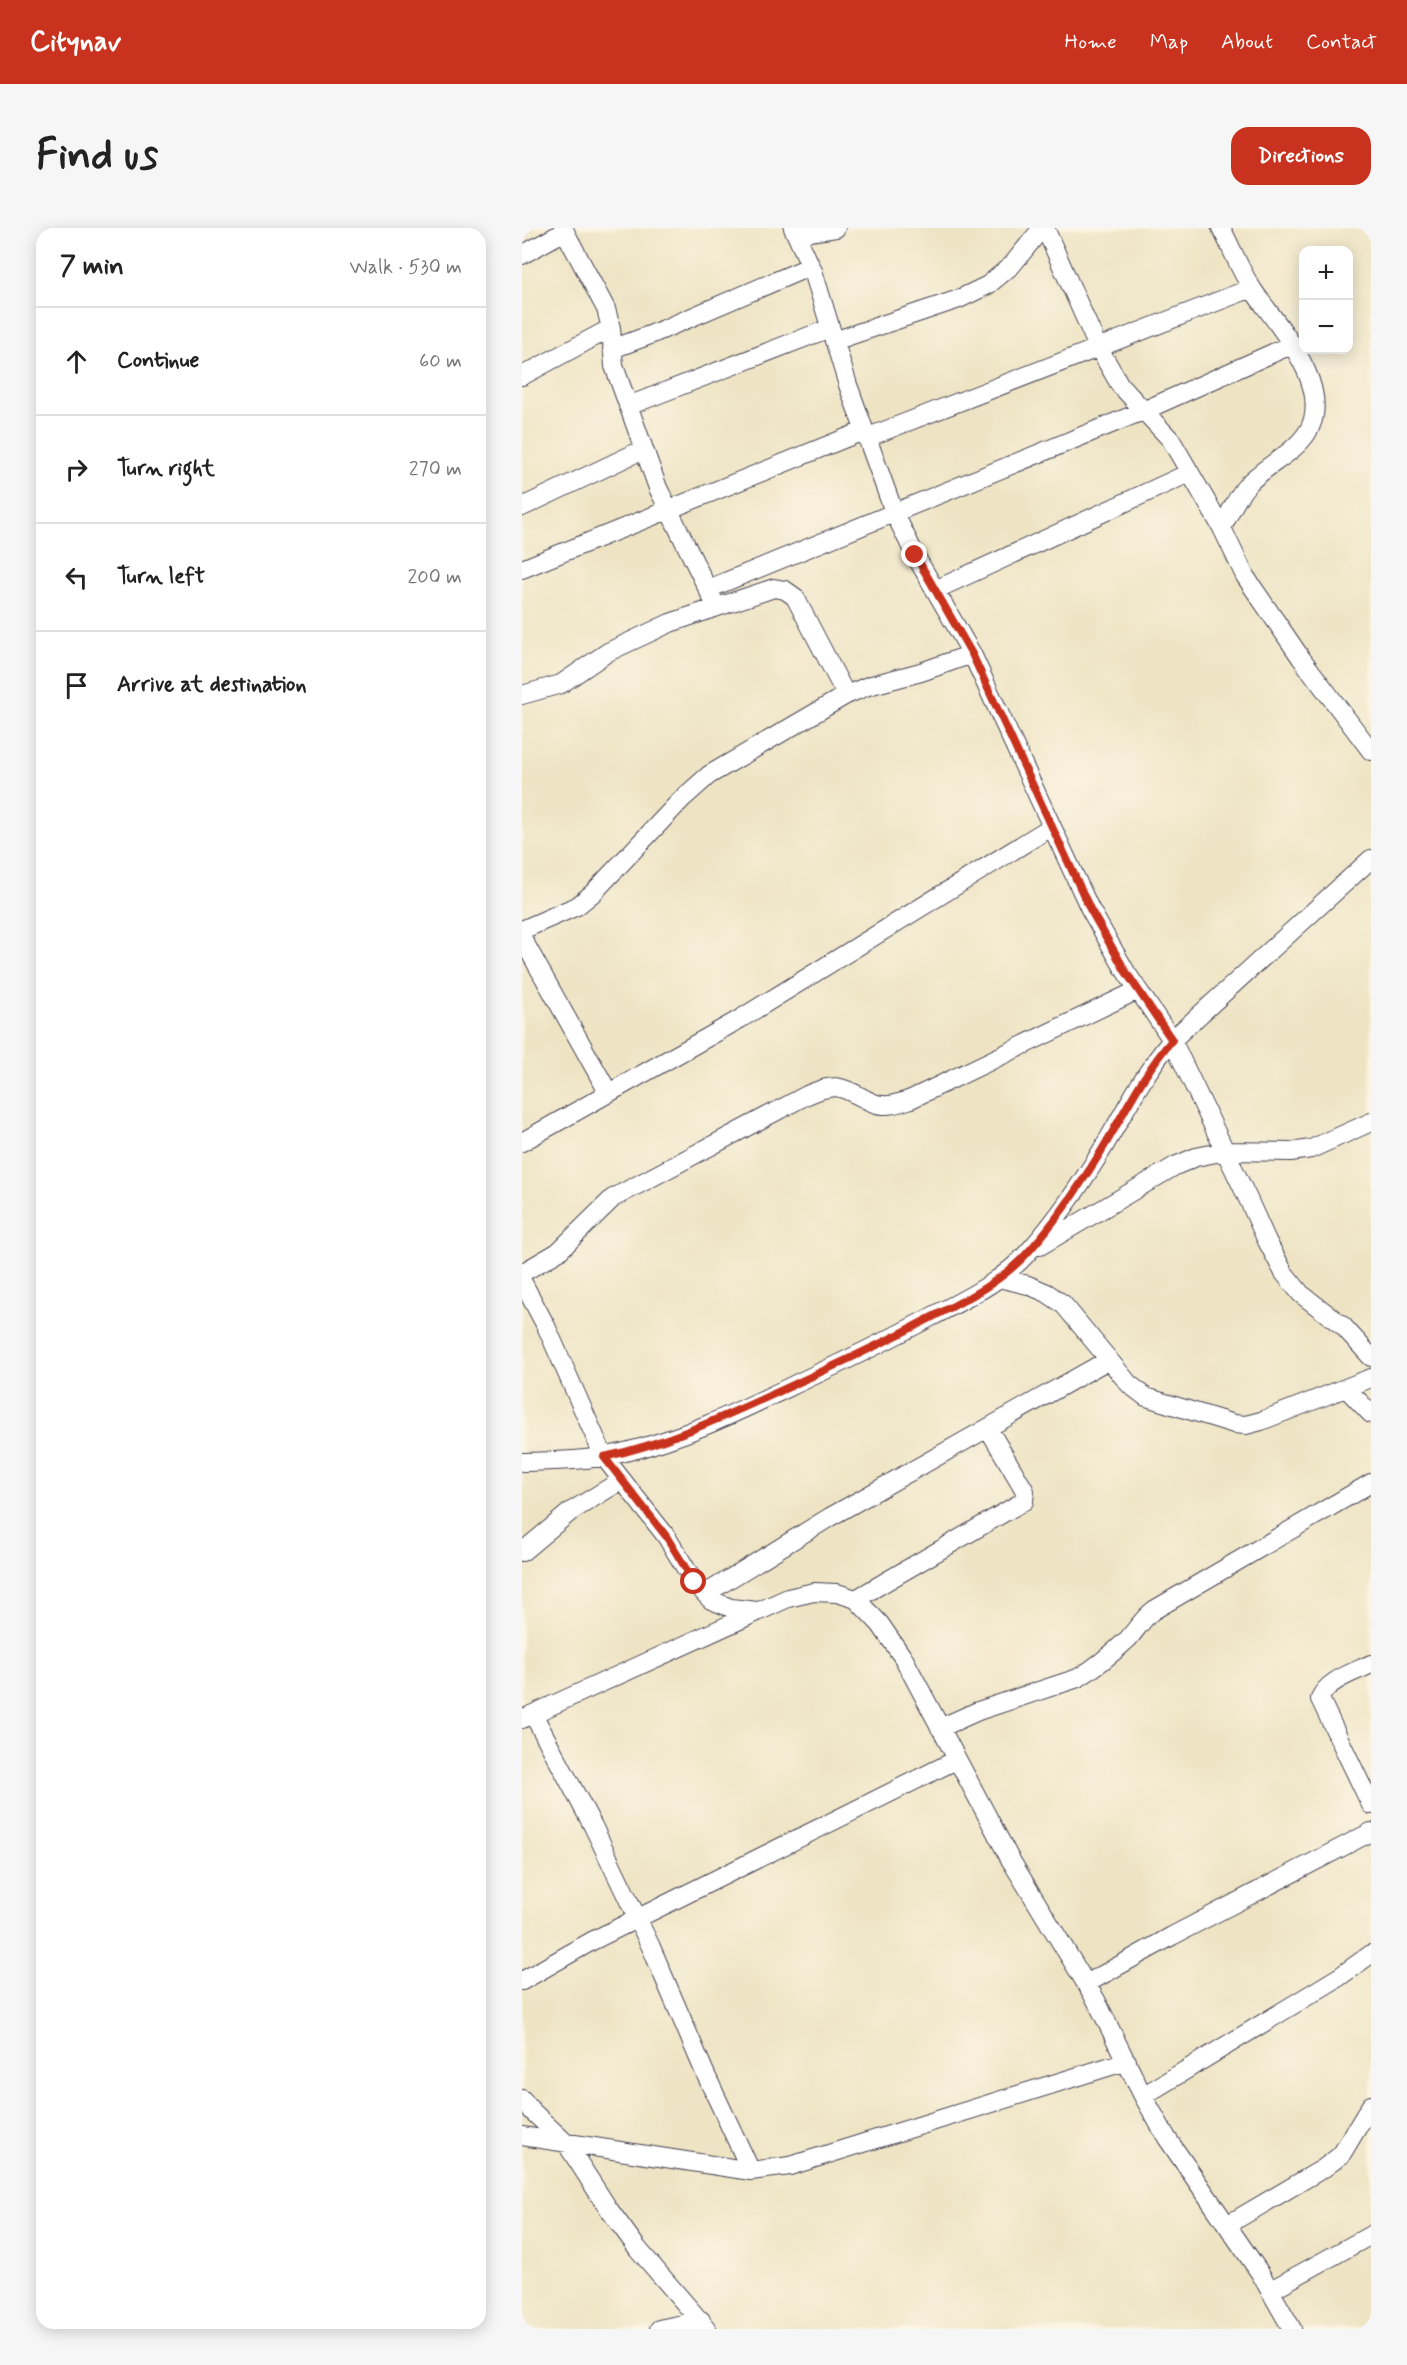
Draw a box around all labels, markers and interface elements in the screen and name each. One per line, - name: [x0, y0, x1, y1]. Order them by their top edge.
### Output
- text: Citynav: [30, 24, 121, 61]
- text: Home: [1065, 28, 1117, 56]
- text: Map: [1150, 28, 1188, 56]
- text: About: [1221, 28, 1273, 56]
- text: Contact: [1306, 28, 1377, 56]
- button: Directions: [1231, 127, 1371, 185]
- text: Find us: [36, 129, 158, 184]
- map controls: [1299, 246, 1353, 354]
- button: +: [1299, 246, 1353, 300]
- text: 7 min: [60, 250, 124, 284]
- text: Walk · 530 m: [350, 254, 462, 281]
- button: −: [1299, 300, 1353, 354]
- icon: ahead: [60, 345, 93, 378]
- text: Continue: [117, 347, 199, 375]
- text: 60 m: [419, 348, 462, 375]
- icon: right: [60, 453, 93, 486]
- text: Turn right: [117, 455, 215, 483]
- text: 270 m: [409, 456, 462, 483]
- route end: [901, 541, 927, 567]
- icon: left: [60, 561, 93, 594]
- text: Turn left: [117, 563, 205, 591]
- text: 200 m: [407, 564, 462, 591]
- icon: arrive: [60, 669, 93, 702]
- text: Arrive at destination: [117, 671, 307, 699]
- route start: [680, 1568, 706, 1594]

